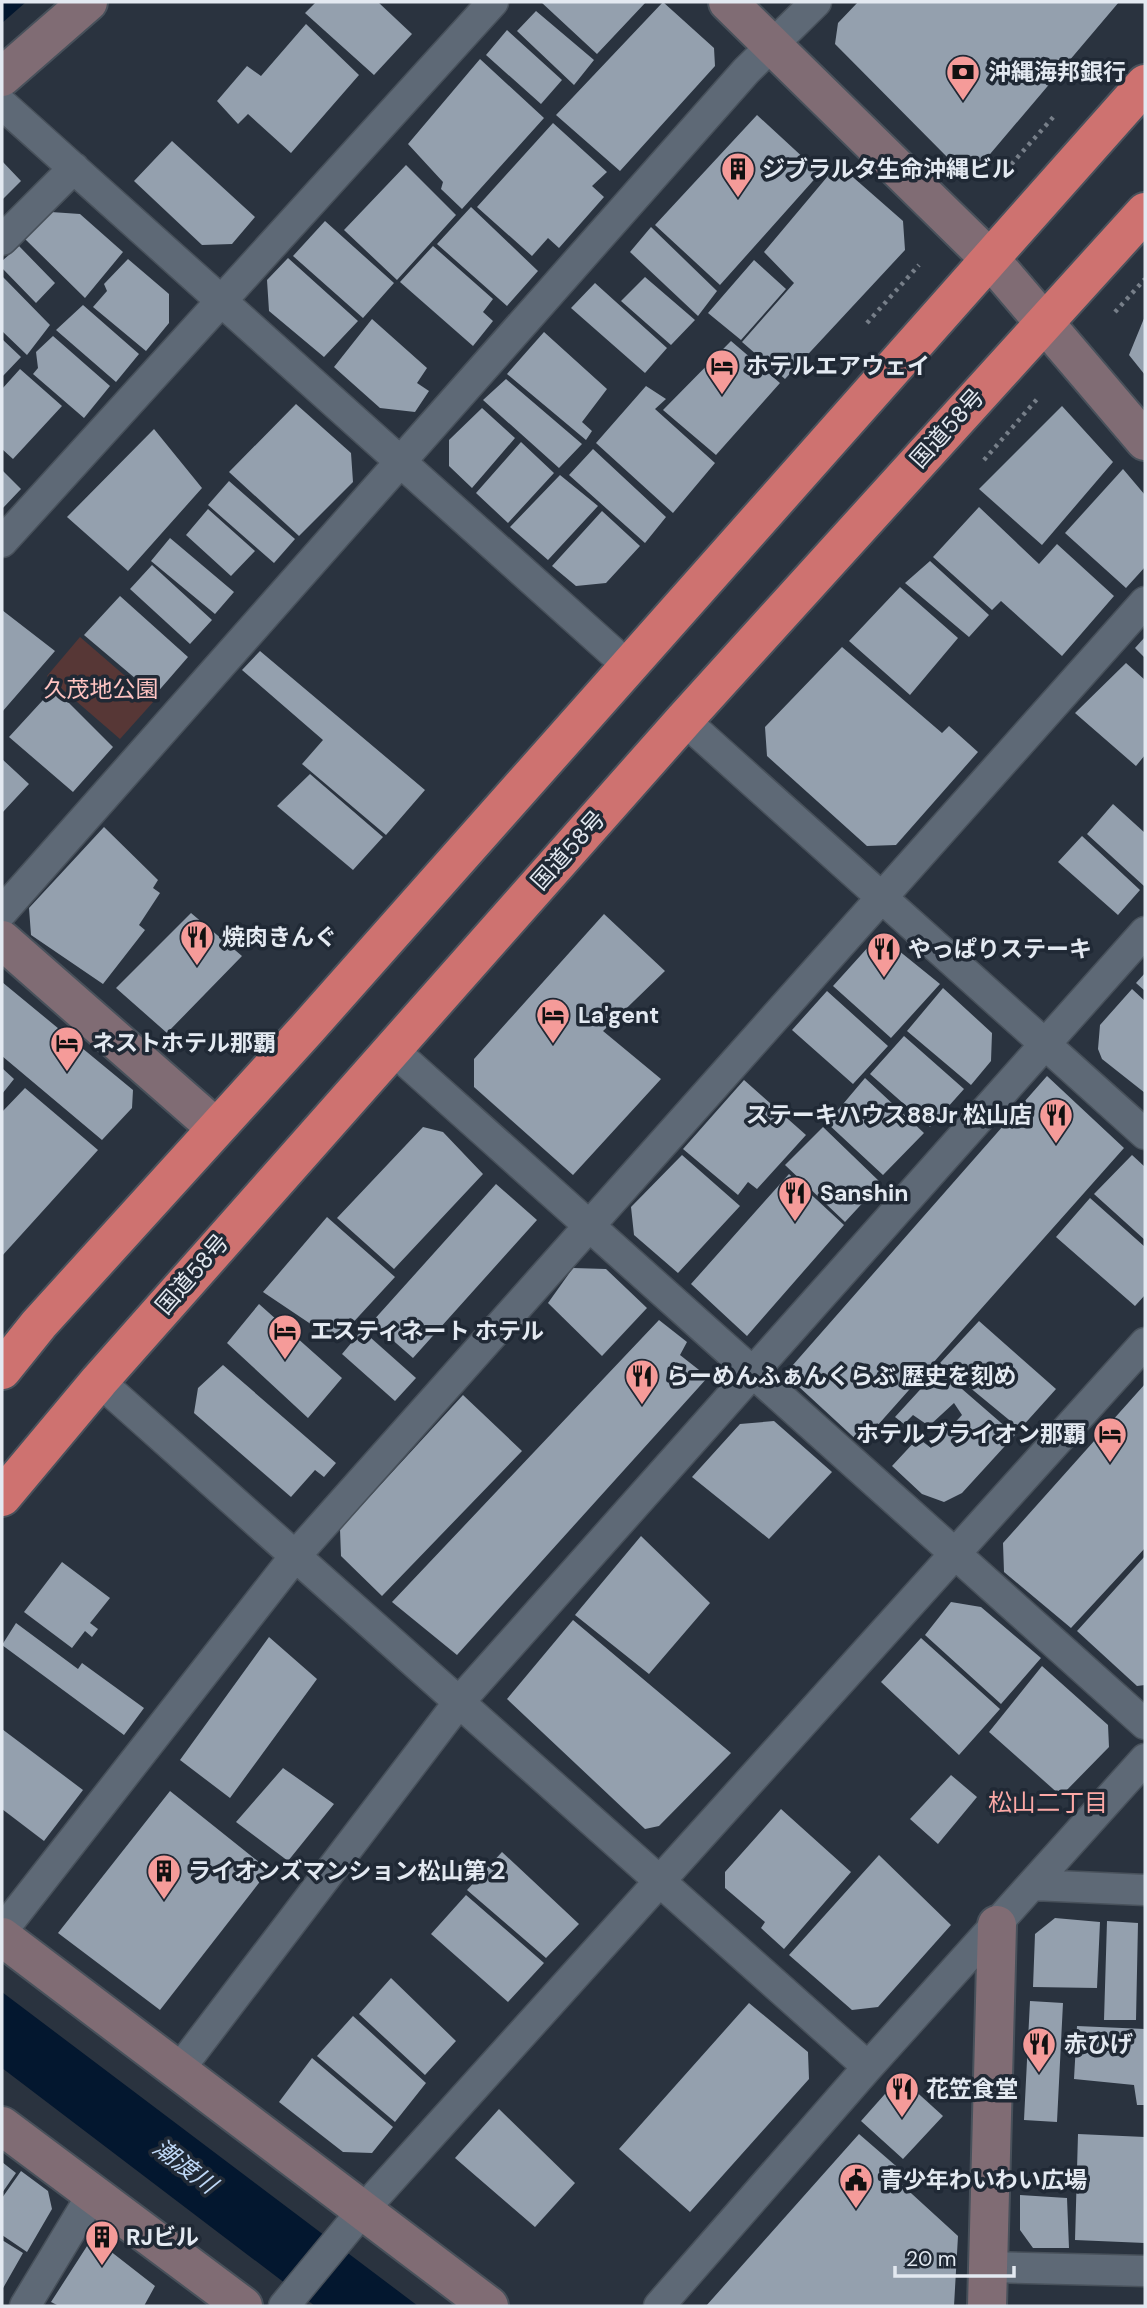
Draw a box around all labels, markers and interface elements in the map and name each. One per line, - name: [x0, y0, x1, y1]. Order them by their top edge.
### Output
- bank icon: 沖縄海邦銀行: [944, 53, 982, 102]
- place label: 沖縄海邦銀行: [988, 57, 1126, 87]
- building icon: ジブラルタ生命沖縄ビル: [719, 150, 757, 199]
- place label: ジブラルタ生命沖縄ビル: [762, 154, 1015, 184]
- hotel icon: ホテルエアウェイ: [703, 347, 741, 396]
- place label: ホテルエアウェイ: [746, 351, 930, 381]
- street label: 国道58号: [903, 382, 991, 474]
- park label: 久茂地公園: [44, 674, 159, 704]
- street label: 国道58号: [524, 804, 612, 896]
- restaurant icon: 焼肉きんぐ: [178, 918, 216, 967]
- place label: 焼肉きんぐ: [222, 922, 337, 952]
- restaurant icon: やっぱりステーキ: [865, 930, 903, 979]
- place label: やっぱりステーキ: [908, 934, 1092, 964]
- hotel icon: La'gent: [534, 996, 572, 1045]
- place label: La'gent: [578, 1000, 659, 1030]
- hotel icon: ネストホテル那覇: [48, 1024, 86, 1073]
- place label: ネストホテル那覇: [92, 1028, 276, 1058]
- restaurant icon: ステーキハウス88Jr 松山店: [1037, 1096, 1075, 1145]
- place label: ステーキハウス88Jr 松山店: [746, 1100, 1032, 1130]
- restaurant icon: Sanshin: [776, 1174, 814, 1223]
- place label: Sanshin: [820, 1178, 909, 1208]
- street label: 国道58号: [149, 1228, 235, 1320]
- hotel icon: エスティネート ホテル: [266, 1312, 304, 1361]
- place label: エスティネート ホテル: [310, 1316, 544, 1346]
- restaurant icon: らーめんふぁんくらぶ 歴史を刻め: [623, 1357, 661, 1406]
- place label: らーめんふぁんくらぶ 歴史を刻め: [666, 1361, 1016, 1391]
- hotel icon: ホテルブライオン那覇: [1091, 1415, 1129, 1464]
- place label: ホテルブライオン那覇: [856, 1419, 1086, 1449]
- district label: 松山二丁目: [988, 1787, 1108, 1818]
- building icon: ライオンズマンション松山第２: [145, 1852, 183, 1901]
- place label: ライオンズマンション松山第２: [188, 1856, 510, 1886]
- restaurant icon: 赤ひげ: [1020, 2025, 1058, 2074]
- place label: 赤ひげ: [1064, 2029, 1133, 2059]
- restaurant icon: 花笠食堂: [883, 2070, 921, 2119]
- place label: 花笠食堂: [926, 2074, 1018, 2104]
- water label: 潮渡川: [147, 2132, 225, 2202]
- public building icon: 青少年わいわい広場: [837, 2161, 875, 2210]
- place label: 青少年わいわい広場: [880, 2165, 1087, 2195]
- building icon: RJビル: [83, 2218, 121, 2267]
- place label: RJビル: [126, 2222, 199, 2252]
- scale bar: [895, 2234, 1014, 2278]
- text: 20 m: [906, 2245, 957, 2273]

